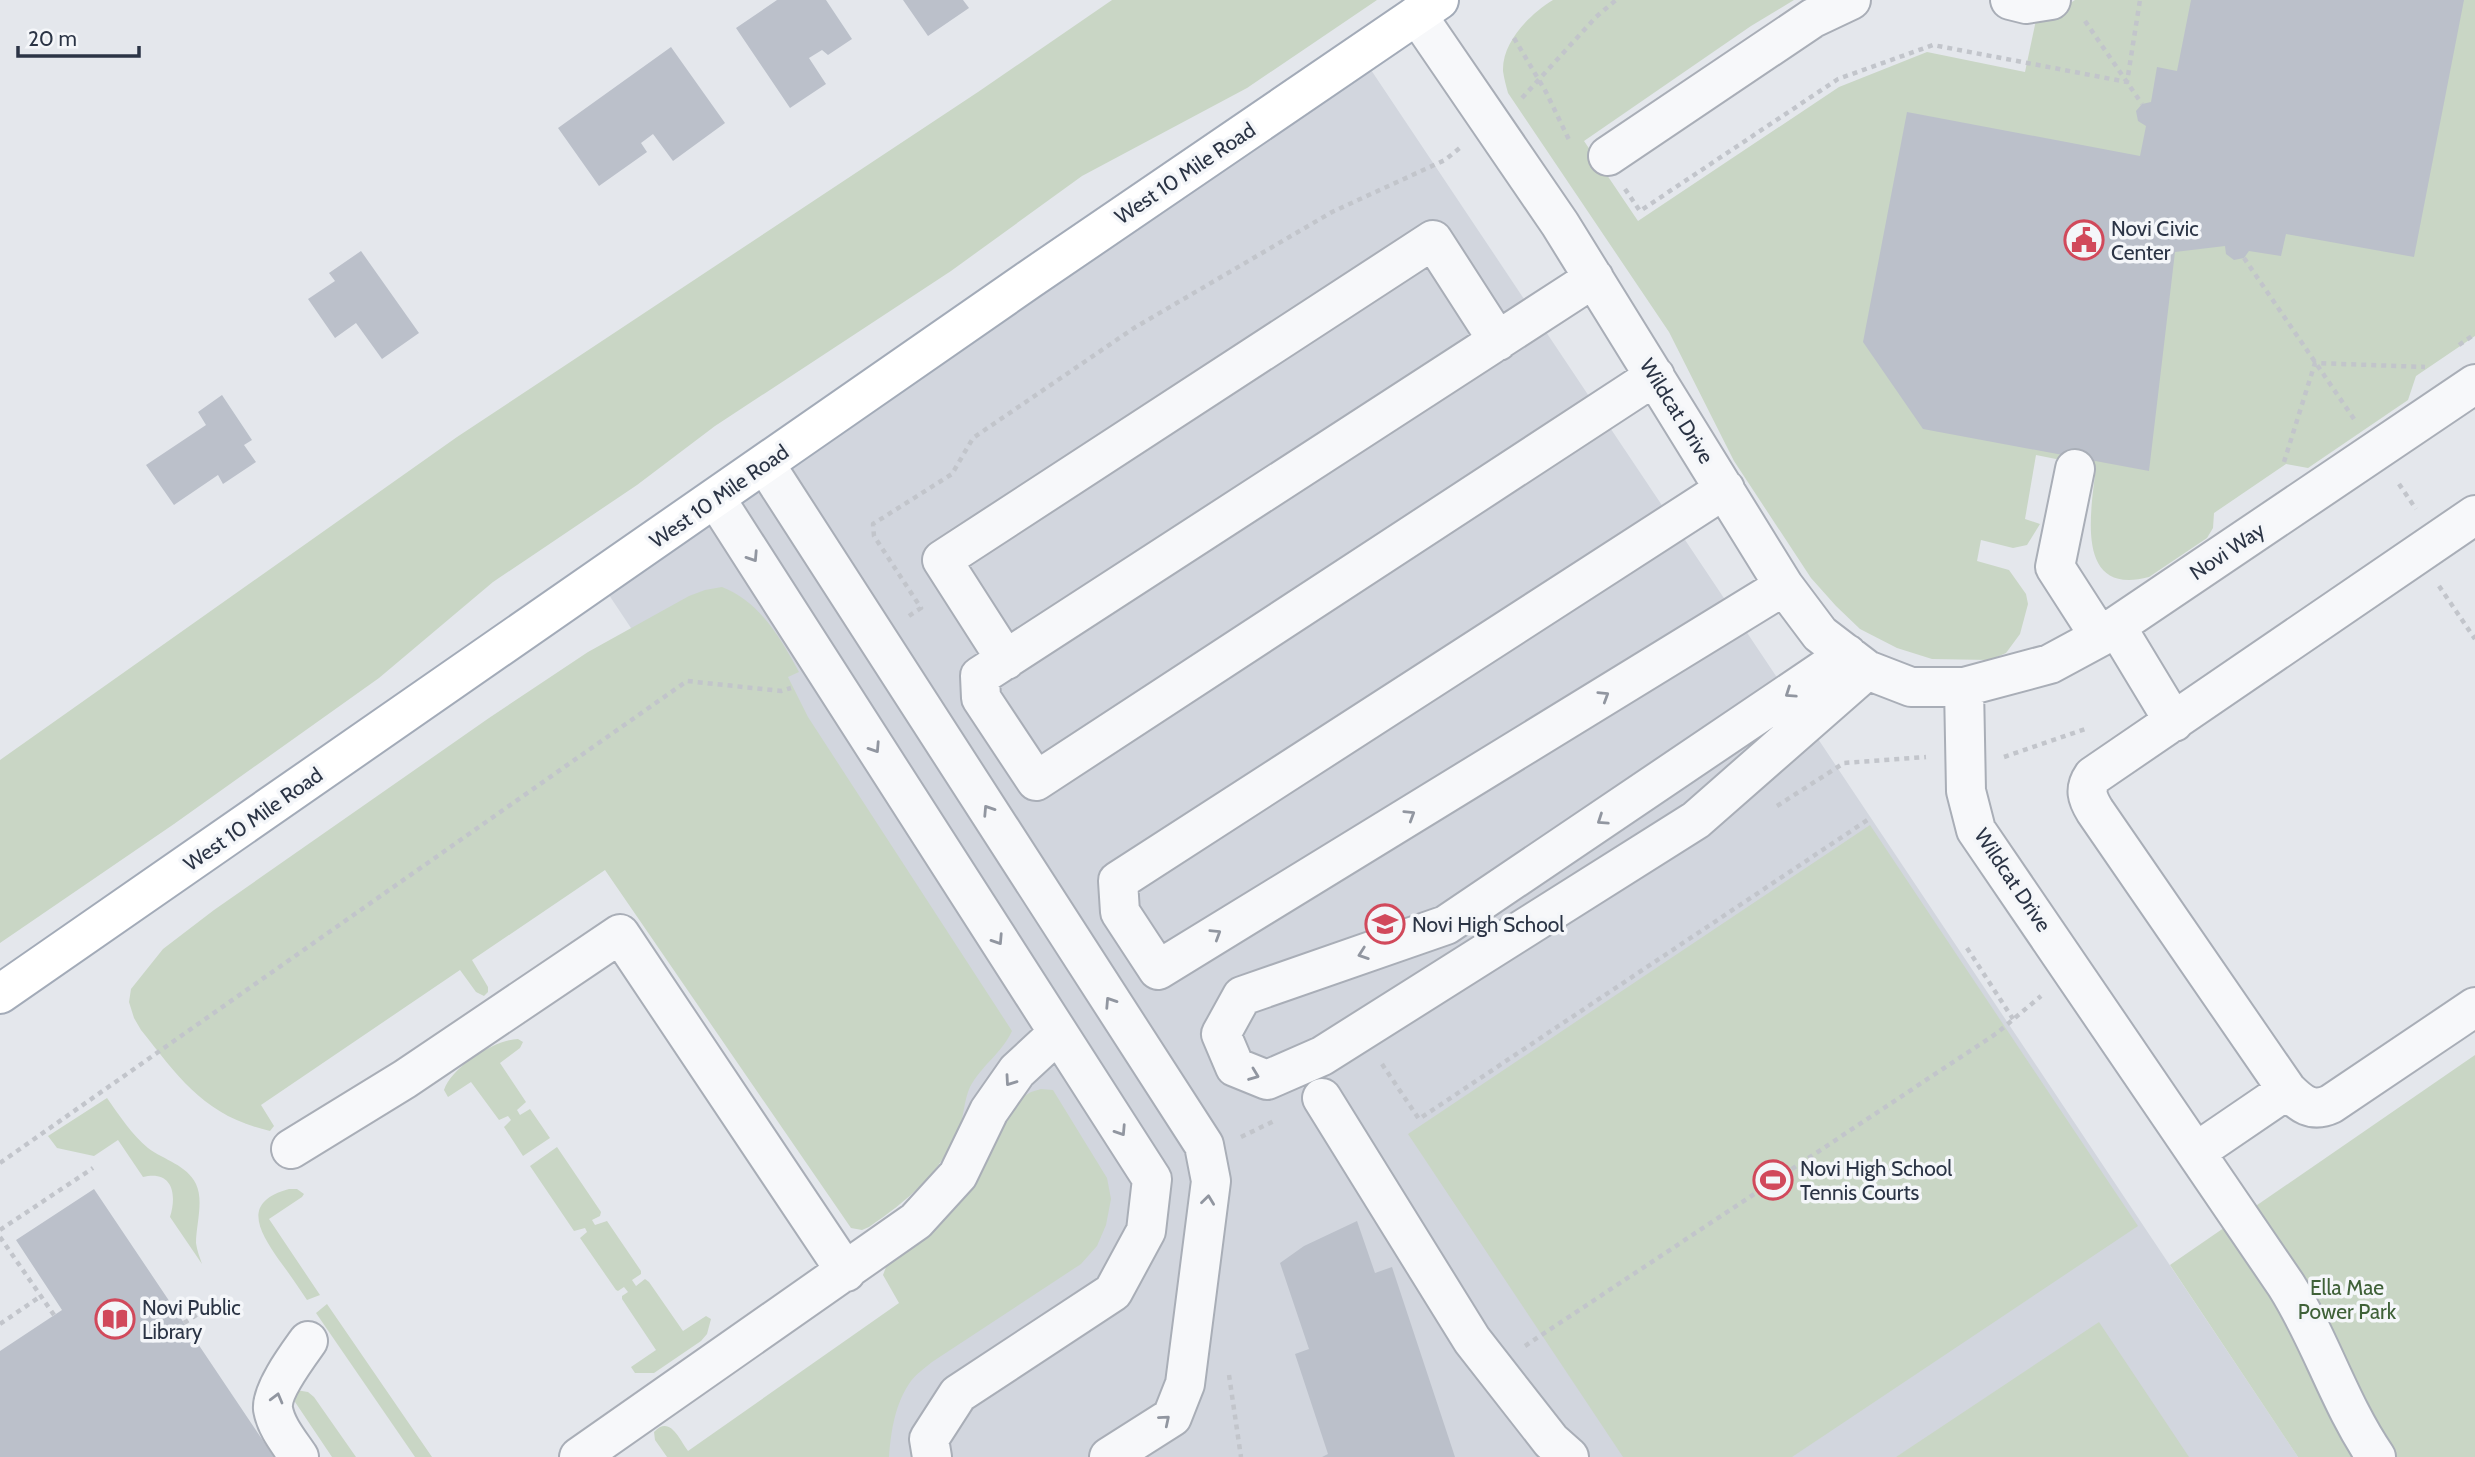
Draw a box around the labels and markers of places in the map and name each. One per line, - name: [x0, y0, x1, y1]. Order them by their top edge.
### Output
- place label: Novi Civic Center: [2111, 216, 2199, 265]
- public building icon: Novi Civic Center: [2063, 219, 2105, 261]
- school or university icon: Novi High School: [1364, 903, 1406, 945]
- place label: Novi High School: [1412, 912, 1564, 937]
- place label: Novi High School Tennis Courts: [1800, 1156, 1952, 1205]
- sports icon: Novi High School Tennis Courts: [1752, 1159, 1794, 1201]
- place label: Novi Public Library: [142, 1295, 241, 1344]
- library icon: Novi Public Library: [94, 1298, 136, 1340]

